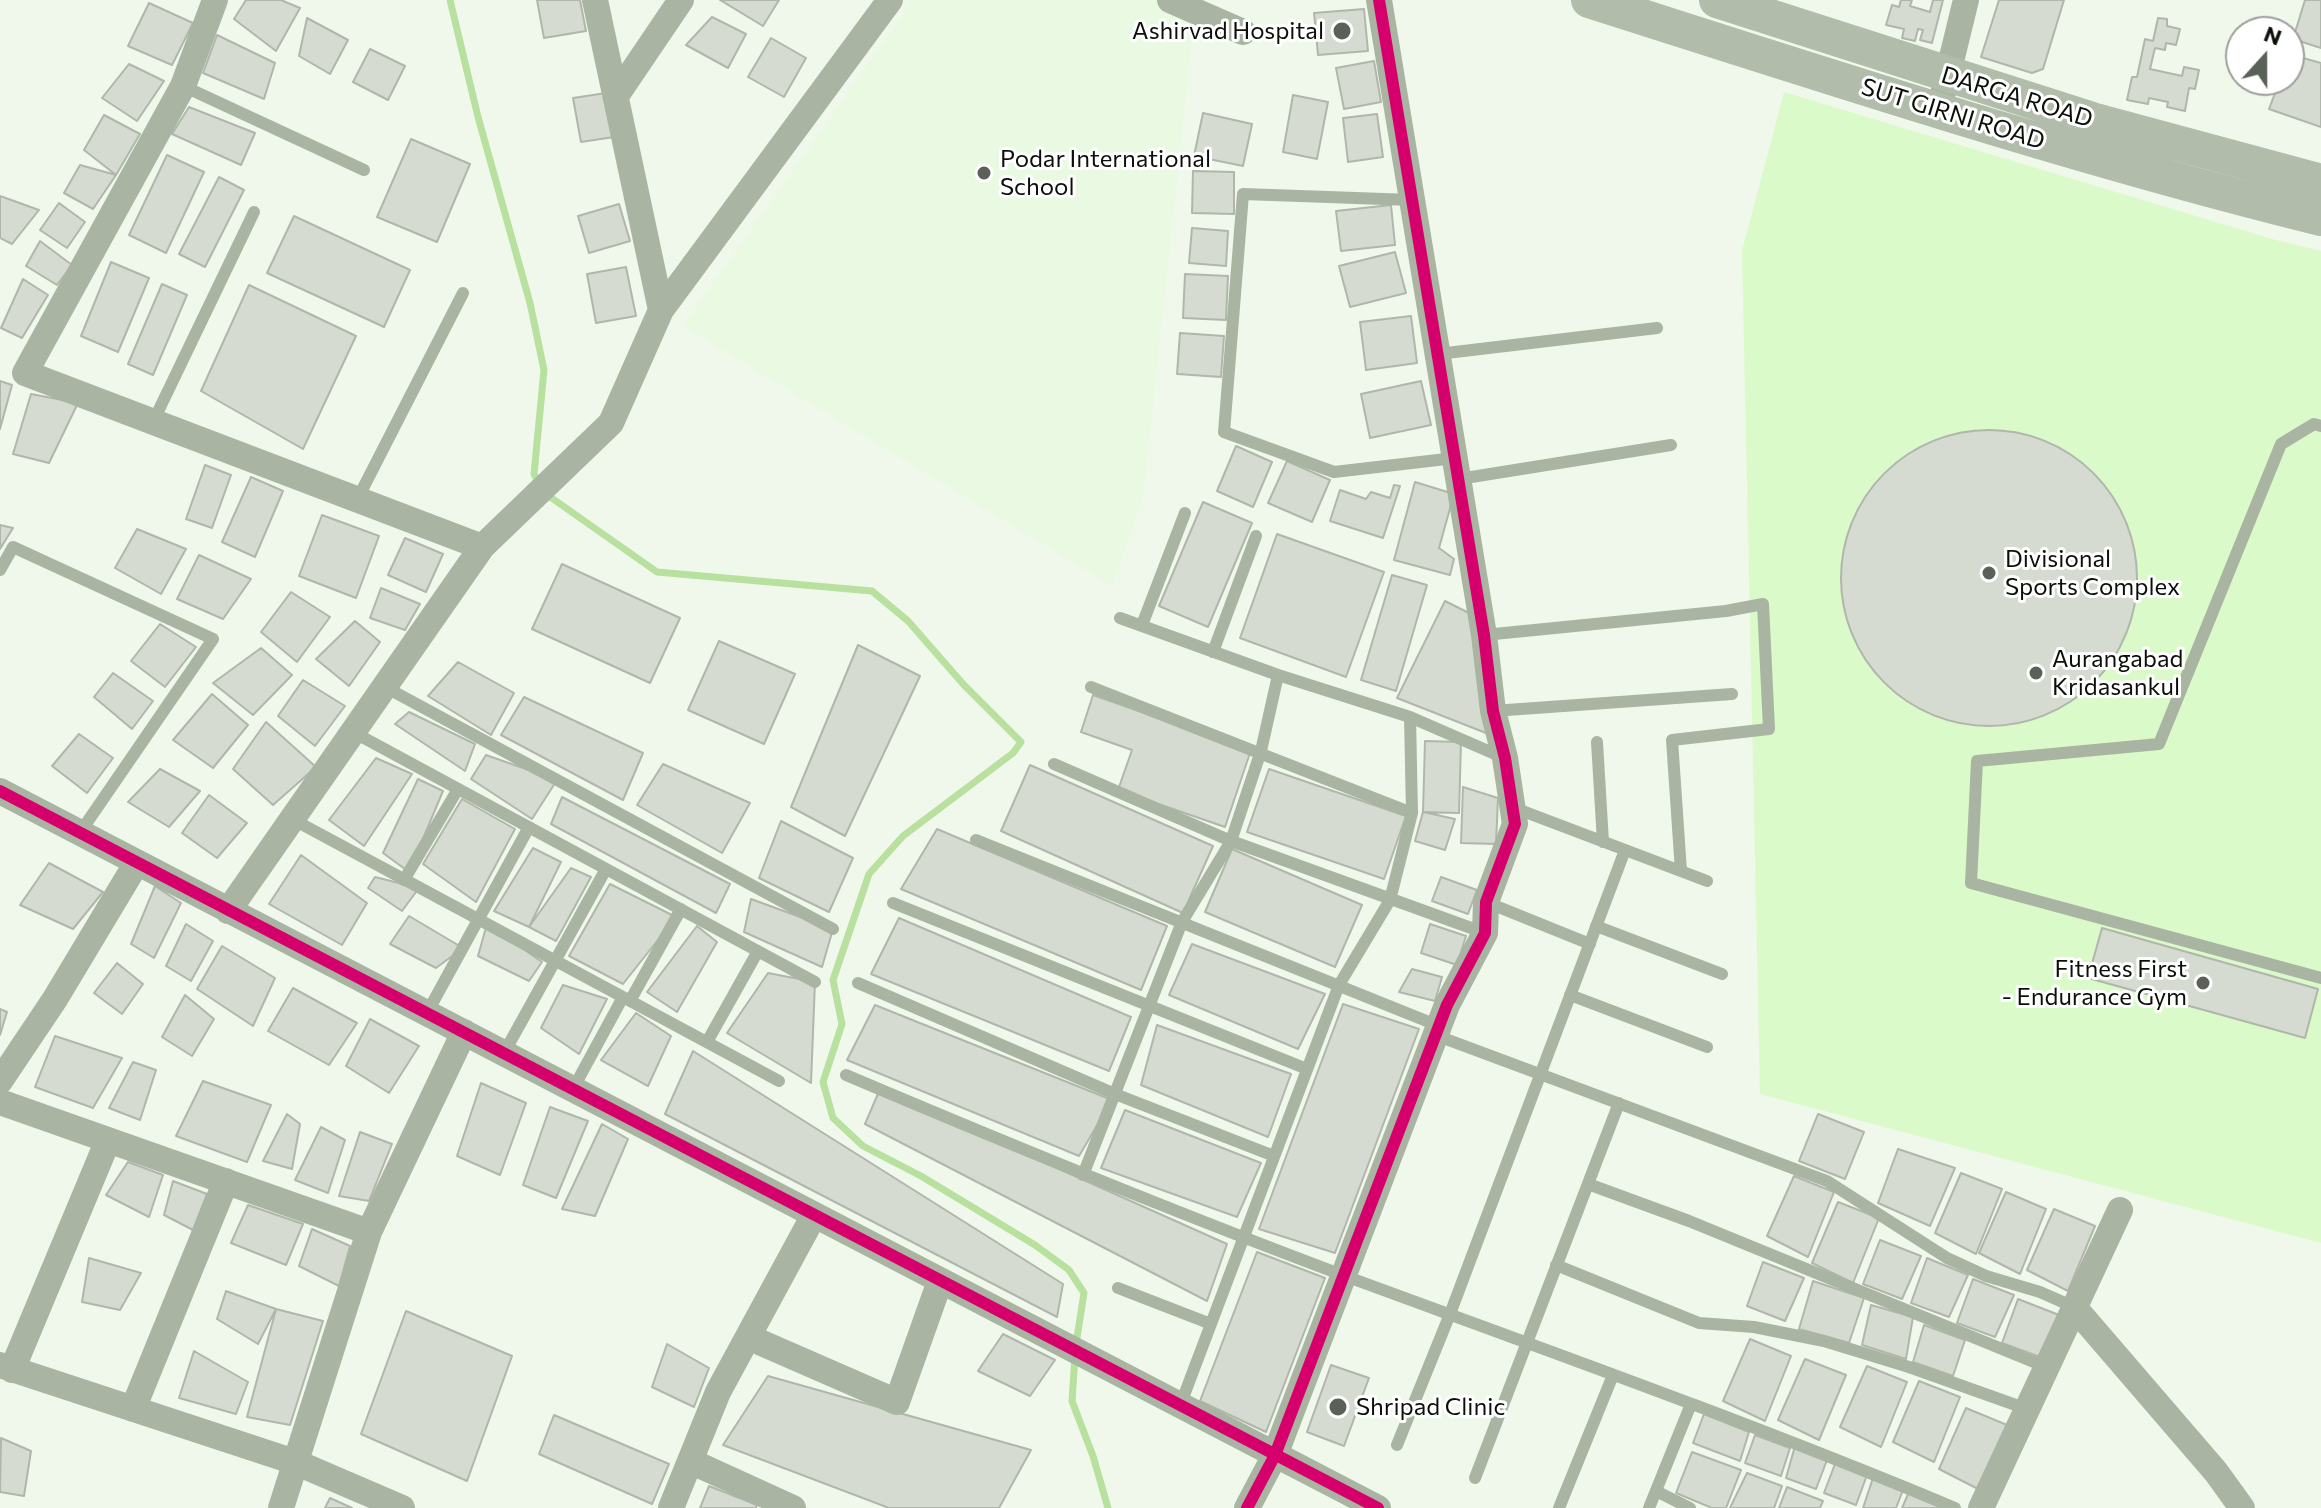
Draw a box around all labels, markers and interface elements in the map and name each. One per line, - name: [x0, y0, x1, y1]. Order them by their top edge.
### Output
- north arrow: [2225, 16, 2305, 96]
- place label: Ashirvad Hospital: [1132, 17, 1324, 45]
- text: N: [2261, 19, 2286, 51]
- marker: Ashirvad Hospital: [1331, 20, 1353, 42]
- street label: DARGA ROAD: [1938, 60, 2096, 134]
- street label: SUT GIRNI ROAD: [1858, 72, 2048, 156]
- place label: Podar International School: [1000, 145, 1211, 201]
- marker: Podar International School: [975, 164, 993, 182]
- place label: Divisional Sports Complex: [2005, 545, 2180, 601]
- marker: Divisional Sports Complex: [1980, 564, 1998, 582]
- place label: Aurangabad Kridasankul: [2052, 645, 2183, 701]
- marker: Aurangabad Kridasankul: [2027, 664, 2045, 682]
- place label: Fitness First - Endurance Gym: [2002, 955, 2187, 1011]
- marker: Fitness First - Endurance Gym: [2194, 974, 2212, 992]
- place label: Shripad Clinic: [1356, 1393, 1505, 1421]
- marker: Shripad Clinic: [1327, 1396, 1349, 1418]

